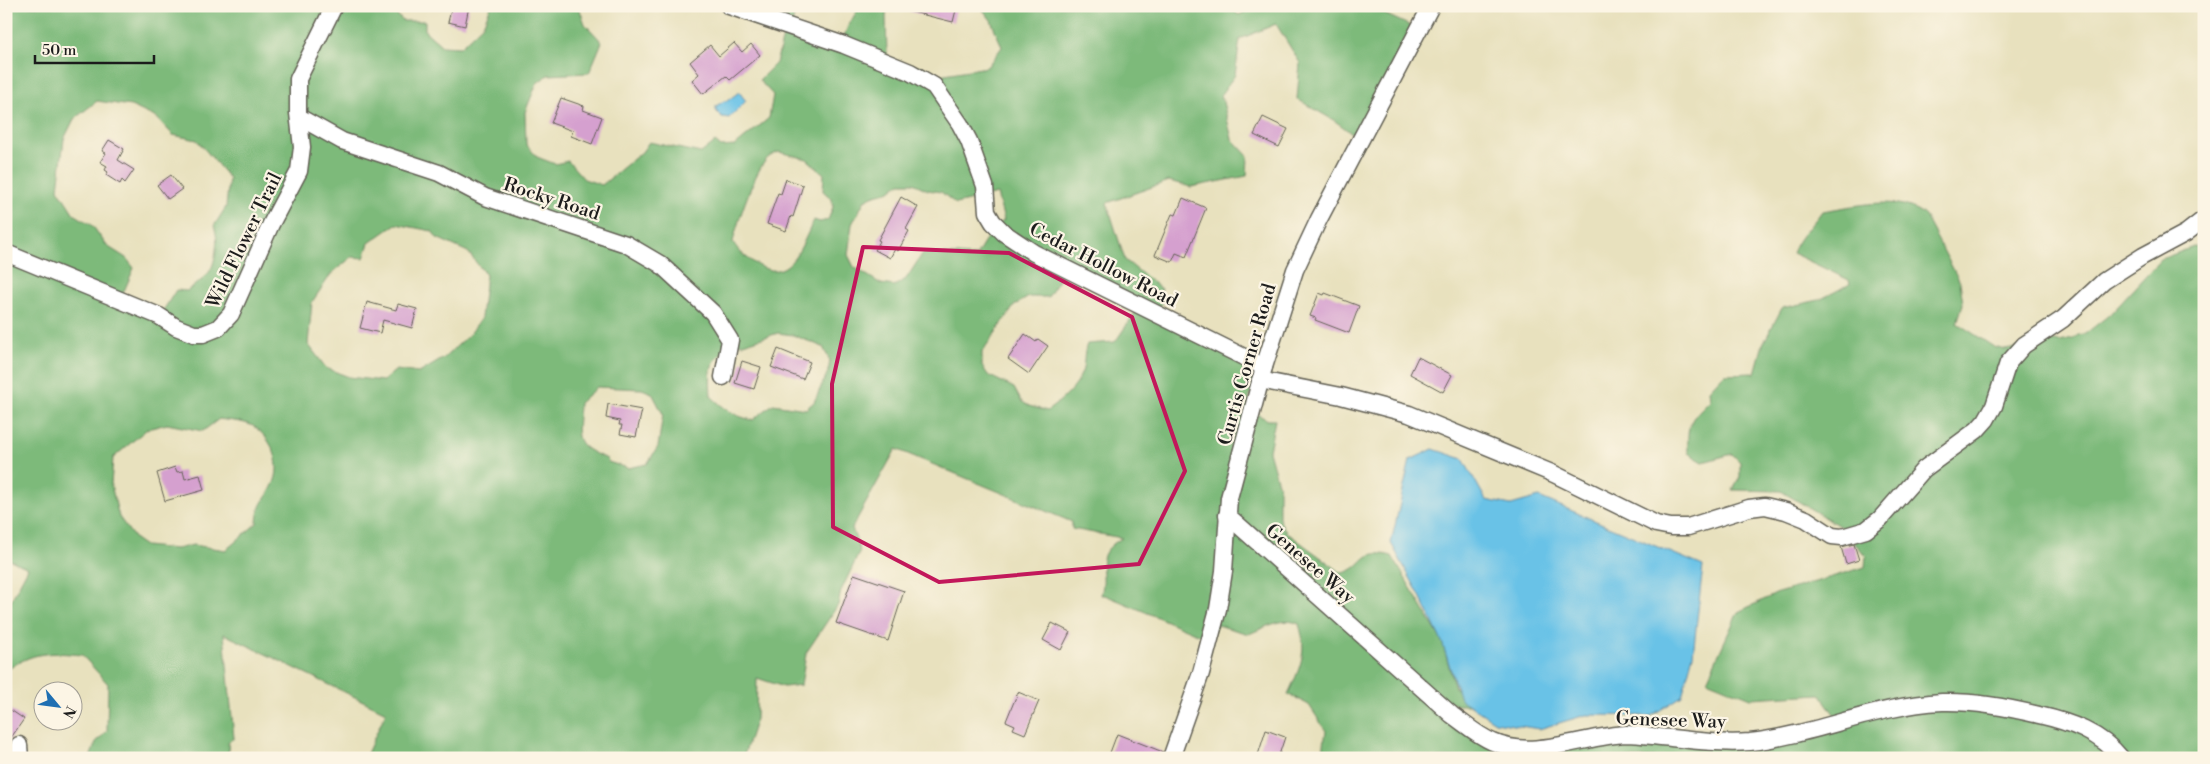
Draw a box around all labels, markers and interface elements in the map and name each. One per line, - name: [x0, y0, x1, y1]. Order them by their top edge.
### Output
- scale bar: [35, 32, 154, 64]
- text: 50 m: [42, 41, 76, 60]
- street label: Wild Flower Trail: [200, 168, 287, 313]
- street label: Rocky Road: [500, 172, 603, 226]
- street label: Cedar Hollow Road: [1025, 217, 1182, 313]
- street label: Curtis Corner Road: [1212, 280, 1282, 448]
- street label: Genesee Way: [1261, 518, 1361, 610]
- north arrow: [32, 682, 82, 732]
- text: N: [58, 703, 79, 721]
- street label: Genesee Way: [1615, 706, 1727, 734]

